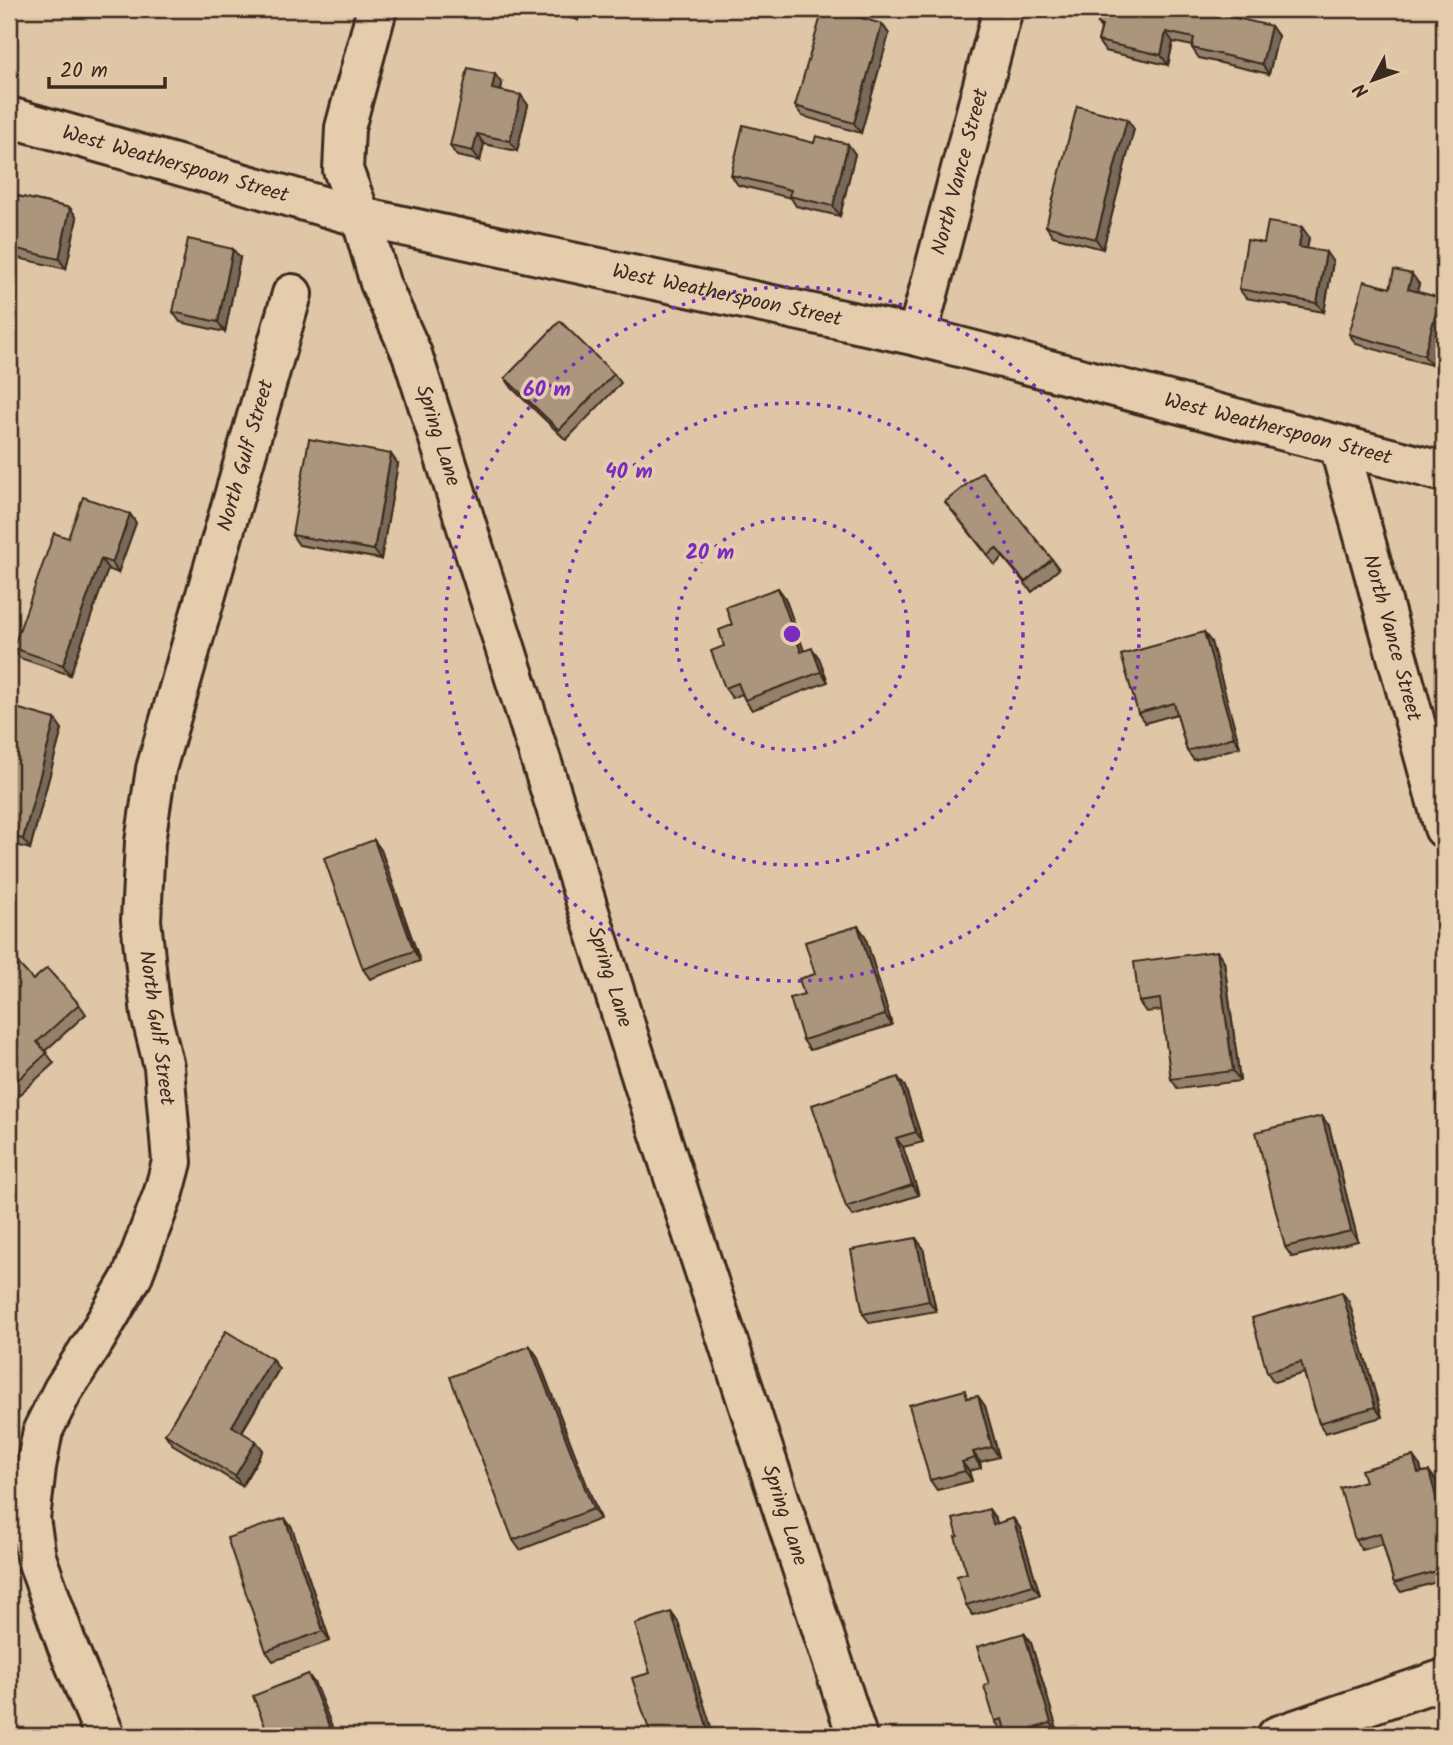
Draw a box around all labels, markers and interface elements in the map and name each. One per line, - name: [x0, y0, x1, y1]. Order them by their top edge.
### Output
- scale bar: [49, 46, 164, 90]
- north arrow: [1338, 46, 1408, 116]
- text: 20 m: [60, 55, 108, 88]
- text: N: [1346, 75, 1377, 104]
- street label: North Vance Street: [922, 84, 998, 259]
- street label: West Weatherspoon Street: [58, 116, 293, 212]
- street label: West Weatherspoon Street: [609, 255, 846, 336]
- text: 60 m: [523, 374, 571, 407]
- street label: North Gulf Street: [208, 375, 283, 535]
- street label: Spring Lane: [406, 381, 470, 491]
- street label: West Weatherspoon Street: [1161, 384, 1396, 475]
- text: 40 m: [605, 456, 653, 489]
- text: 20 m: [686, 537, 734, 570]
- street label: North Vance Street: [1353, 551, 1431, 726]
- centre of rings: [780, 622, 804, 646]
- street label: Spring Lane: [578, 922, 641, 1032]
- street label: North Gulf Street: [129, 948, 183, 1108]
- street label: Spring Lane: [753, 1460, 817, 1571]

